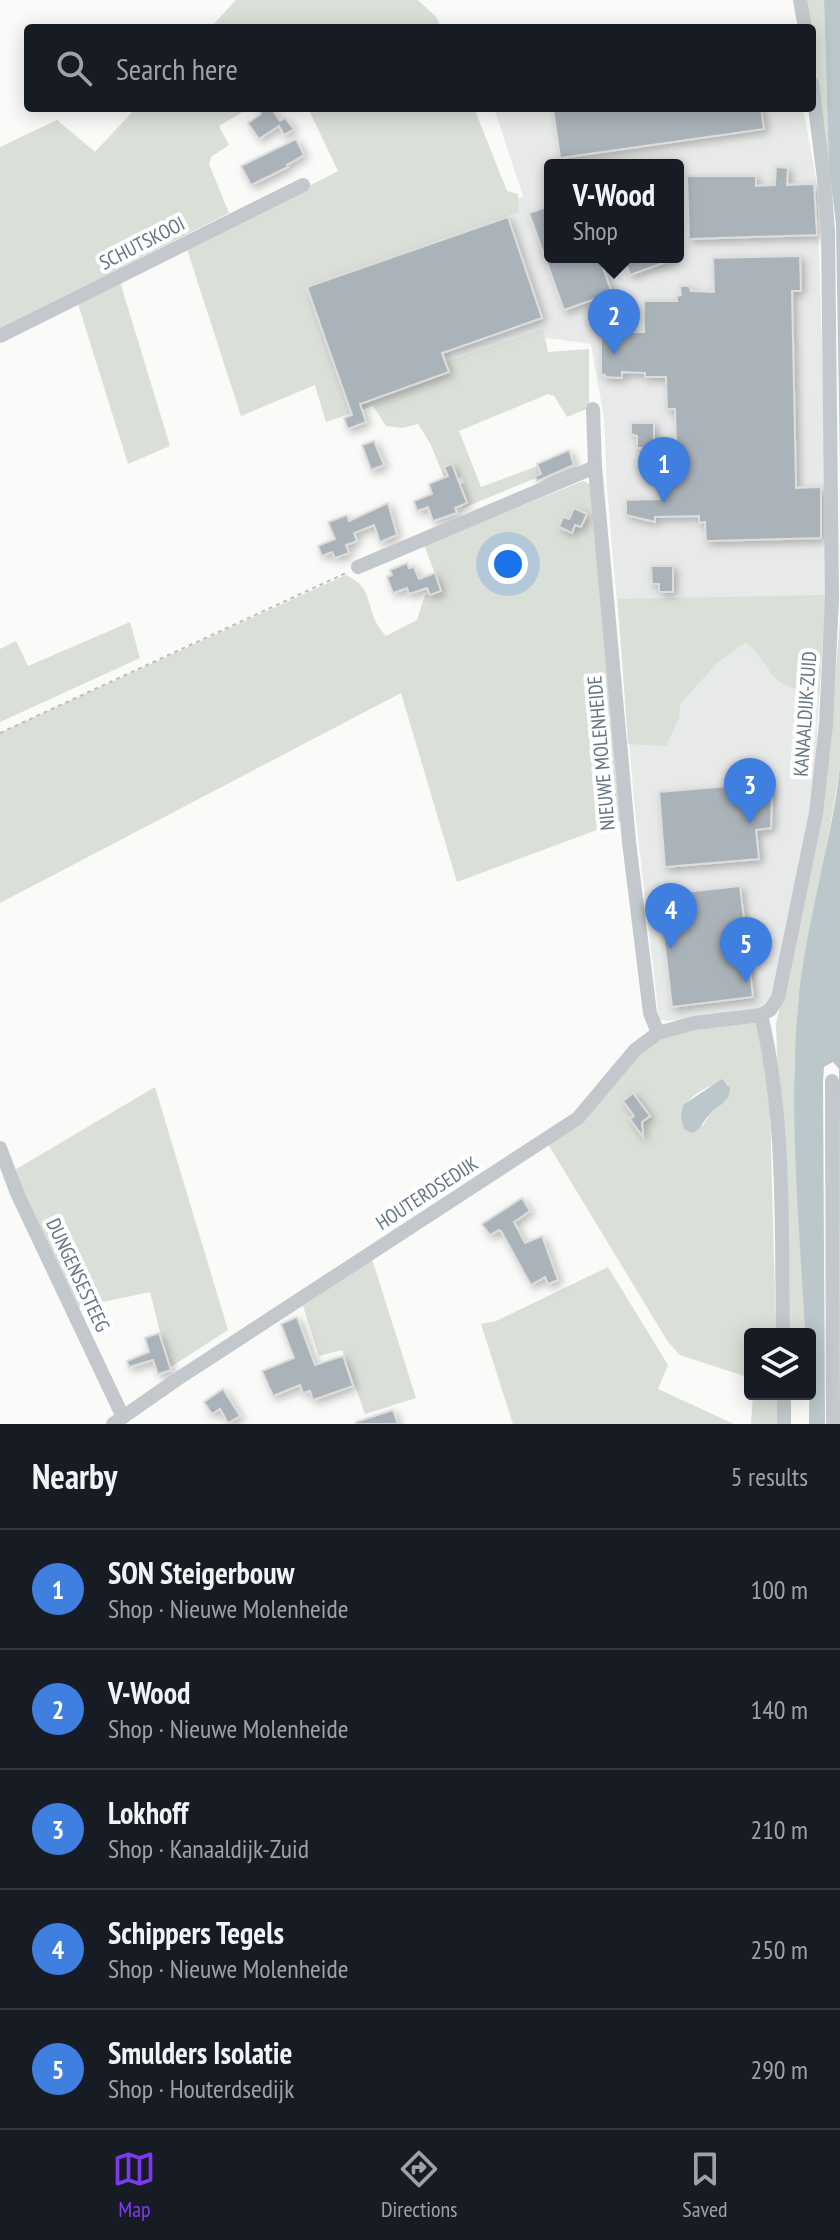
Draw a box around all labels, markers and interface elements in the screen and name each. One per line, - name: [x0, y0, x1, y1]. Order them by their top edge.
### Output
- search box: [24, 24, 816, 112]
- icon: search: [52, 46, 96, 90]
- text: Search here: [116, 49, 238, 88]
- popup: [544, 159, 684, 263]
- text: V-Wood: [573, 175, 655, 214]
- street label: SCHUTSKOOI: [95, 210, 189, 276]
- text: Shop: [573, 214, 618, 247]
- pin: 2: [588, 289, 640, 355]
- pin: 1: [638, 437, 690, 503]
- your location: [488, 544, 528, 584]
- street label: KANAALDIJK-ZUID: [788, 650, 822, 778]
- street label: NIEUWE MOLENHEIDE: [581, 675, 621, 831]
- pin: 3: [724, 758, 776, 824]
- pin: 4: [645, 883, 697, 949]
- pin: 5: [720, 917, 772, 983]
- street label: HOUTERDSEDIJK: [371, 1150, 483, 1236]
- street label: DUNGENSESTEEG: [40, 1214, 116, 1336]
- map controls: [744, 1328, 816, 1400]
- button: layers: [744, 1328, 816, 1400]
- text: Nearby: [32, 1454, 117, 1498]
- text: 5 results: [731, 1460, 808, 1493]
- text: SON Steigerbouw: [108, 1553, 294, 1592]
- text: 1: [52, 1573, 64, 1606]
- text: 100 m: [750, 1573, 808, 1606]
- text: Shop · Nieuwe Molenheide: [108, 1592, 349, 1625]
- text: V-Wood: [108, 1673, 190, 1712]
- text: 2: [52, 1693, 64, 1726]
- text: 140 m: [750, 1693, 808, 1726]
- text: Shop · Nieuwe Molenheide: [108, 1712, 349, 1745]
- text: Lokhoff: [108, 1793, 188, 1832]
- text: 3: [52, 1813, 64, 1846]
- text: 210 m: [750, 1813, 808, 1846]
- text: Shop · Kanaaldijk-Zuid: [108, 1832, 309, 1865]
- text: Schippers Tegels: [108, 1913, 284, 1952]
- text: 4: [52, 1933, 64, 1966]
- text: 250 m: [750, 1933, 808, 1966]
- text: Shop · Nieuwe Molenheide: [108, 1952, 349, 1985]
- text: Smulders Isolatie: [108, 2033, 292, 2072]
- text: 5: [52, 2053, 64, 2086]
- text: 290 m: [750, 2053, 808, 2086]
- text: Shop · Houterdsedijk: [108, 2072, 294, 2105]
- tab: Map: [112, 2147, 156, 2223]
- tab: Directions: [381, 2147, 458, 2223]
- tab: Saved: [682, 2147, 728, 2223]

